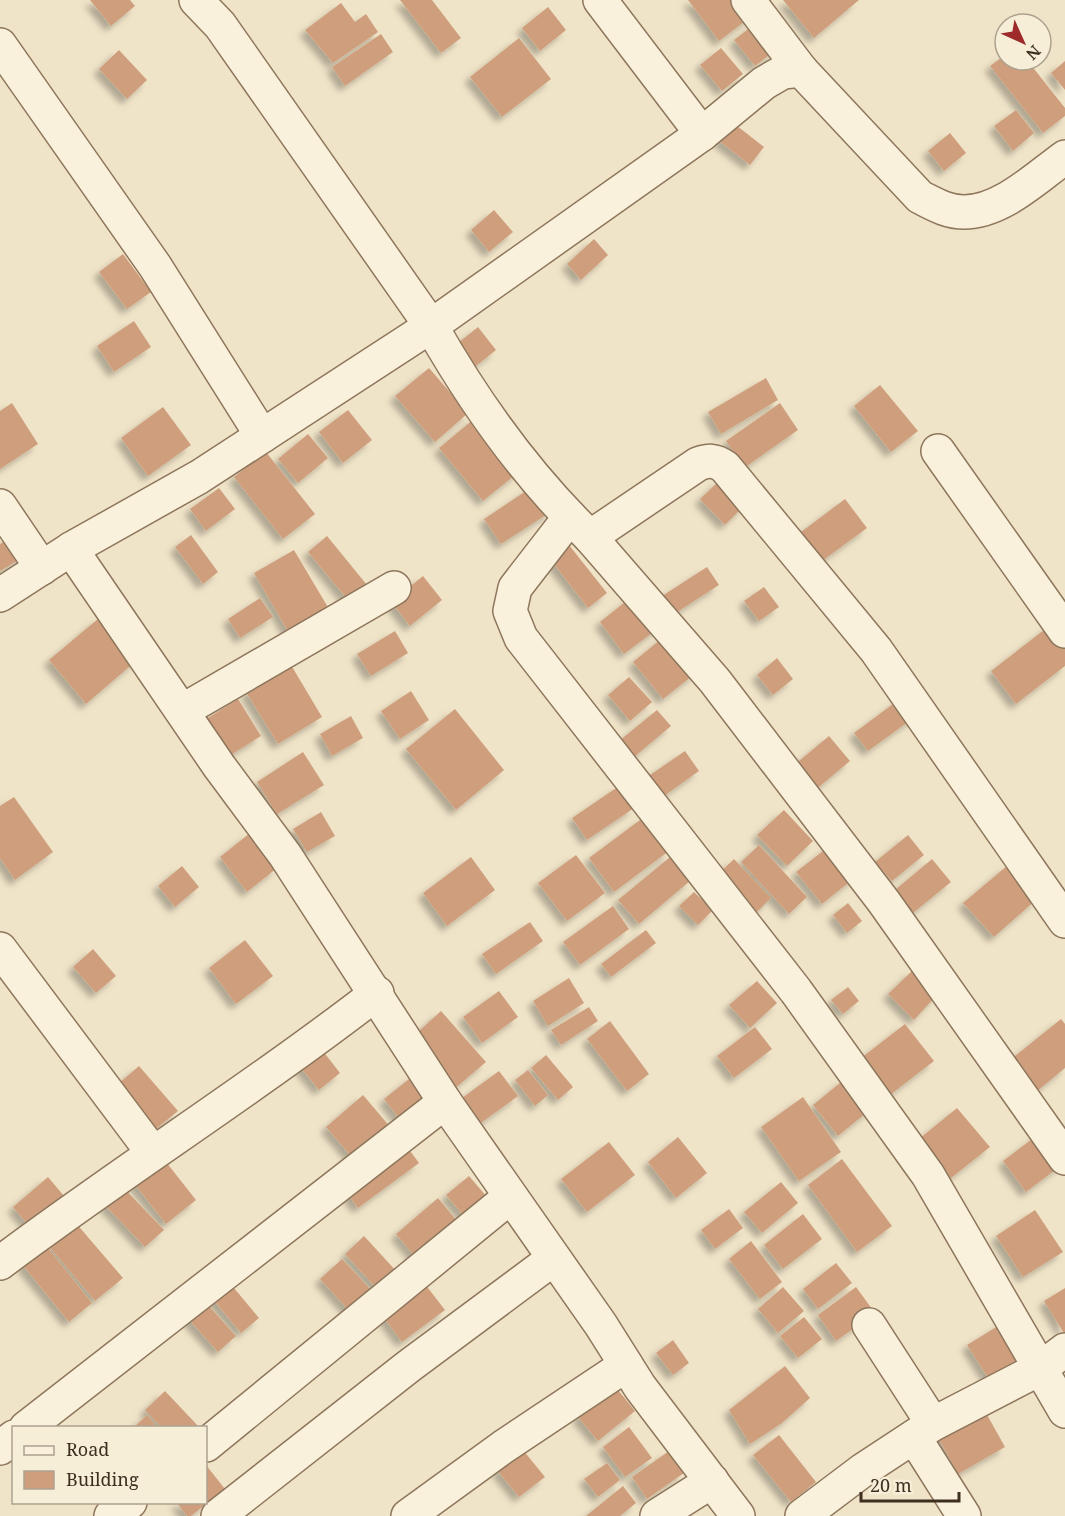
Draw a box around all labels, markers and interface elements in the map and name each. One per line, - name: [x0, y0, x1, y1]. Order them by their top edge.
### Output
- north arrow: [993, 12, 1053, 72]
- text: N: [1021, 40, 1046, 65]
- legend: [12, 1426, 207, 1504]
- text: Road: [66, 1437, 109, 1461]
- scale bar: [861, 1465, 958, 1503]
- text: Building: [66, 1467, 139, 1491]
- text: 20 m: [870, 1473, 912, 1497]

